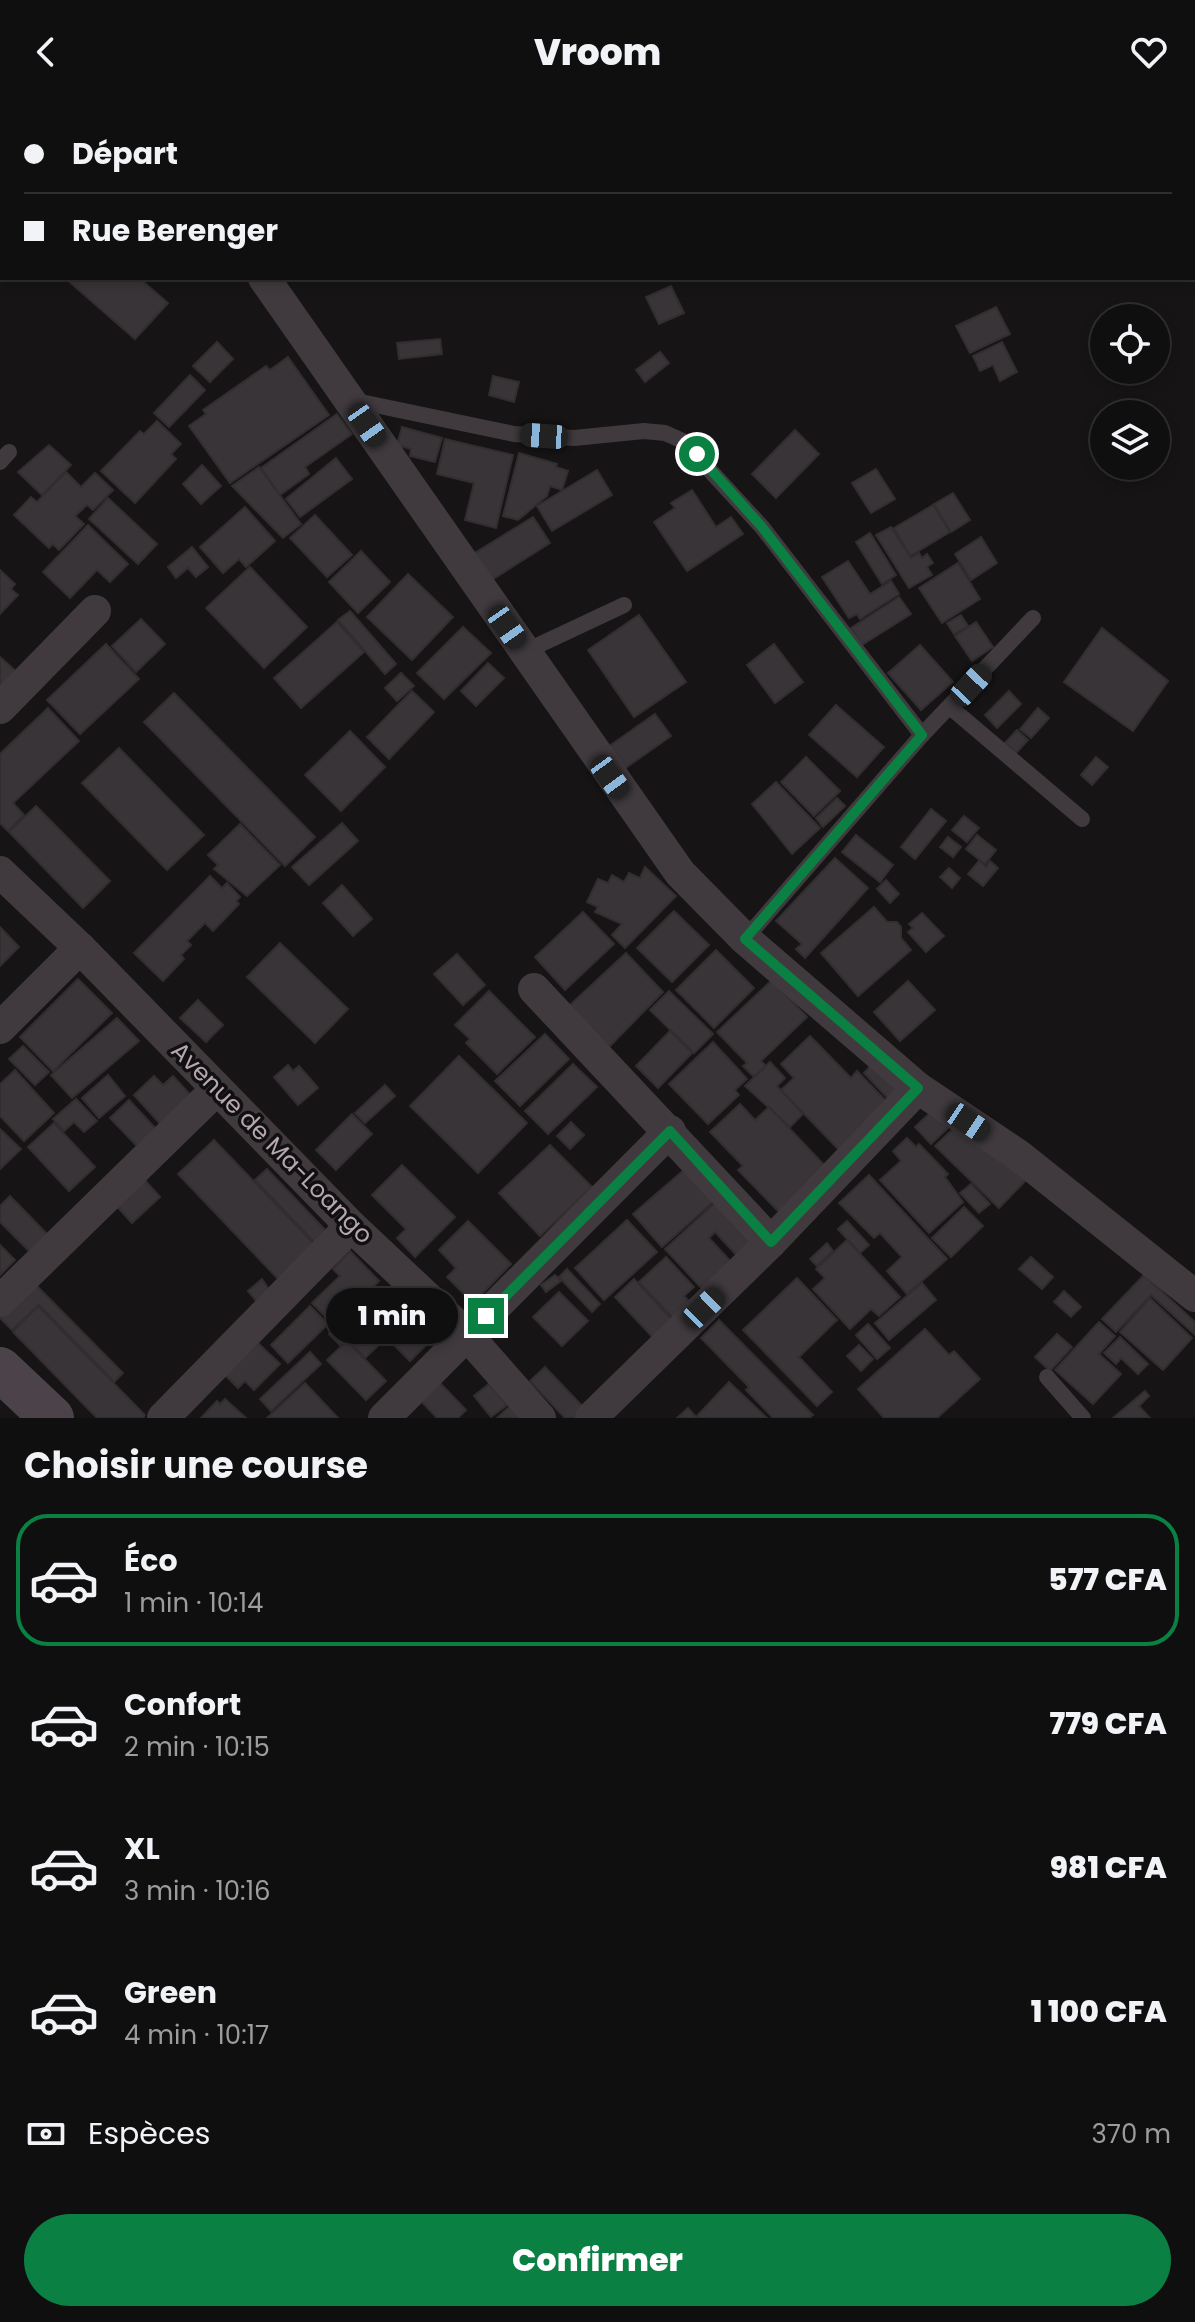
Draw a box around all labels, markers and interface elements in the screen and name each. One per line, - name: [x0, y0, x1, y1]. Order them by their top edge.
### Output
- text: Vroom: [534, 27, 661, 78]
- icon: back: [24, 30, 68, 74]
- icon: heart: [1127, 30, 1171, 74]
- text: Départ: [72, 132, 178, 175]
- text: Rue Berenger: [72, 209, 278, 252]
- map controls: [1090, 304, 1170, 480]
- button: locate: [1090, 304, 1170, 384]
- car: [343, 398, 391, 452]
- button: layers: [1090, 400, 1170, 480]
- car: [519, 422, 569, 450]
- route start: [679, 436, 715, 472]
- car: [483, 600, 531, 654]
- car: [946, 659, 996, 711]
- car: [586, 751, 634, 803]
- street label: Avenue de Ma-Loango: [164, 1034, 381, 1251]
- car: [941, 1099, 995, 1145]
- car: [678, 1283, 730, 1333]
- callout: 1 min: [326, 1288, 458, 1344]
- text: 1 min: [358, 1298, 426, 1334]
- route end: [468, 1298, 504, 1334]
- text: Choisir une course: [24, 1440, 368, 1491]
- text: Éco: [124, 1539, 178, 1582]
- icon: car: [28, 1544, 100, 1616]
- text: 577 CFA: [1048, 1558, 1167, 1601]
- text: 1 min · 10:14: [124, 1585, 263, 1621]
- text: Confort: [124, 1683, 241, 1726]
- icon: car: [28, 1688, 100, 1760]
- text: 779 CFA: [1049, 1702, 1167, 1745]
- text: 2 min · 10:15: [124, 1729, 270, 1765]
- text: XL: [124, 1827, 160, 1870]
- icon: car: [28, 1832, 100, 1904]
- text: 981 CFA: [1050, 1846, 1167, 1889]
- text: 3 min · 10:16: [124, 1873, 270, 1909]
- text: Green: [124, 1971, 217, 2014]
- icon: car: [28, 1976, 100, 2048]
- text: 1 100 CFA: [1031, 1990, 1167, 2033]
- text: 4 min · 10:17: [124, 2017, 269, 2053]
- icon: cash: [24, 2112, 68, 2156]
- text: Espèces: [88, 2112, 210, 2155]
- text: 370 m: [1091, 2116, 1171, 2152]
- button: Confirmer: [24, 2214, 1171, 2306]

